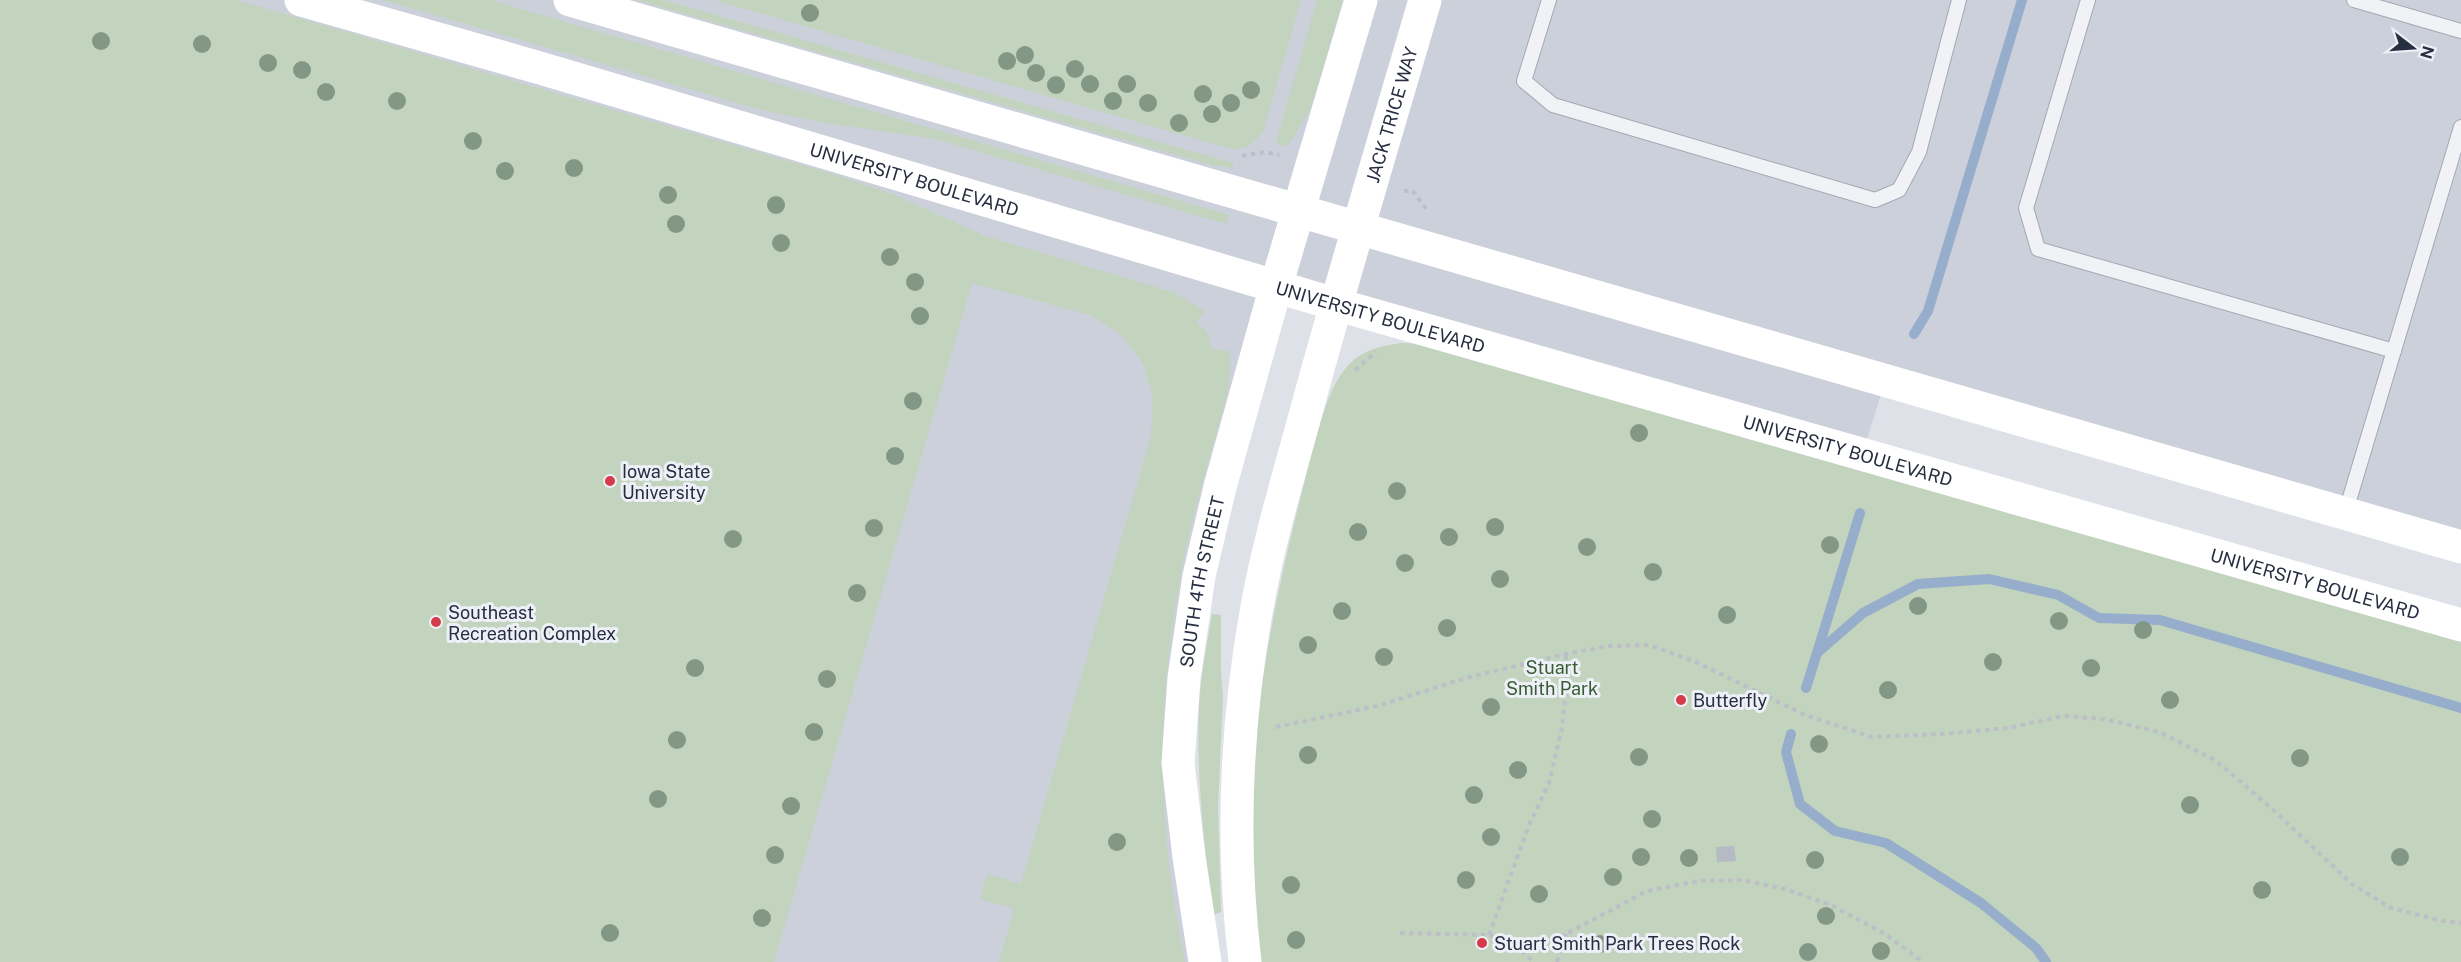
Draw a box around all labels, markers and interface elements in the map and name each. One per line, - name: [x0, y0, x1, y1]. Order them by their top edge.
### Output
- north arrow: [2383, 18, 2443, 78]
- text: N: [2416, 43, 2438, 61]
- street label: JACK TRICE WAY: [1361, 44, 1421, 185]
- street label: UNIVERSITY BOULEVARD: [807, 138, 1021, 220]
- street label: UNIVERSITY BOULEVARD: [1273, 276, 1488, 357]
- street label: UNIVERSITY BOULEVARD: [1741, 410, 1955, 490]
- place label: Iowa State University: [622, 461, 710, 503]
- marker: Iowa State University: [603, 474, 617, 488]
- street label: SOUTH 4TH STREET: [1175, 493, 1228, 669]
- street label: UNIVERSITY BOULEVARD: [2208, 544, 2422, 623]
- place label: Southeast Recreation Complex: [448, 602, 616, 644]
- marker: Southeast Recreation Complex: [429, 615, 443, 629]
- park label: Stuart Smith Park: [1506, 657, 1598, 699]
- place label: Butterfly: [1693, 690, 1768, 711]
- marker: Butterfly: [1674, 693, 1688, 707]
- place label: Stuart Smith Park Trees Rock: [1494, 933, 1740, 954]
- marker: Stuart Smith Park Trees Rock: [1475, 936, 1489, 950]

